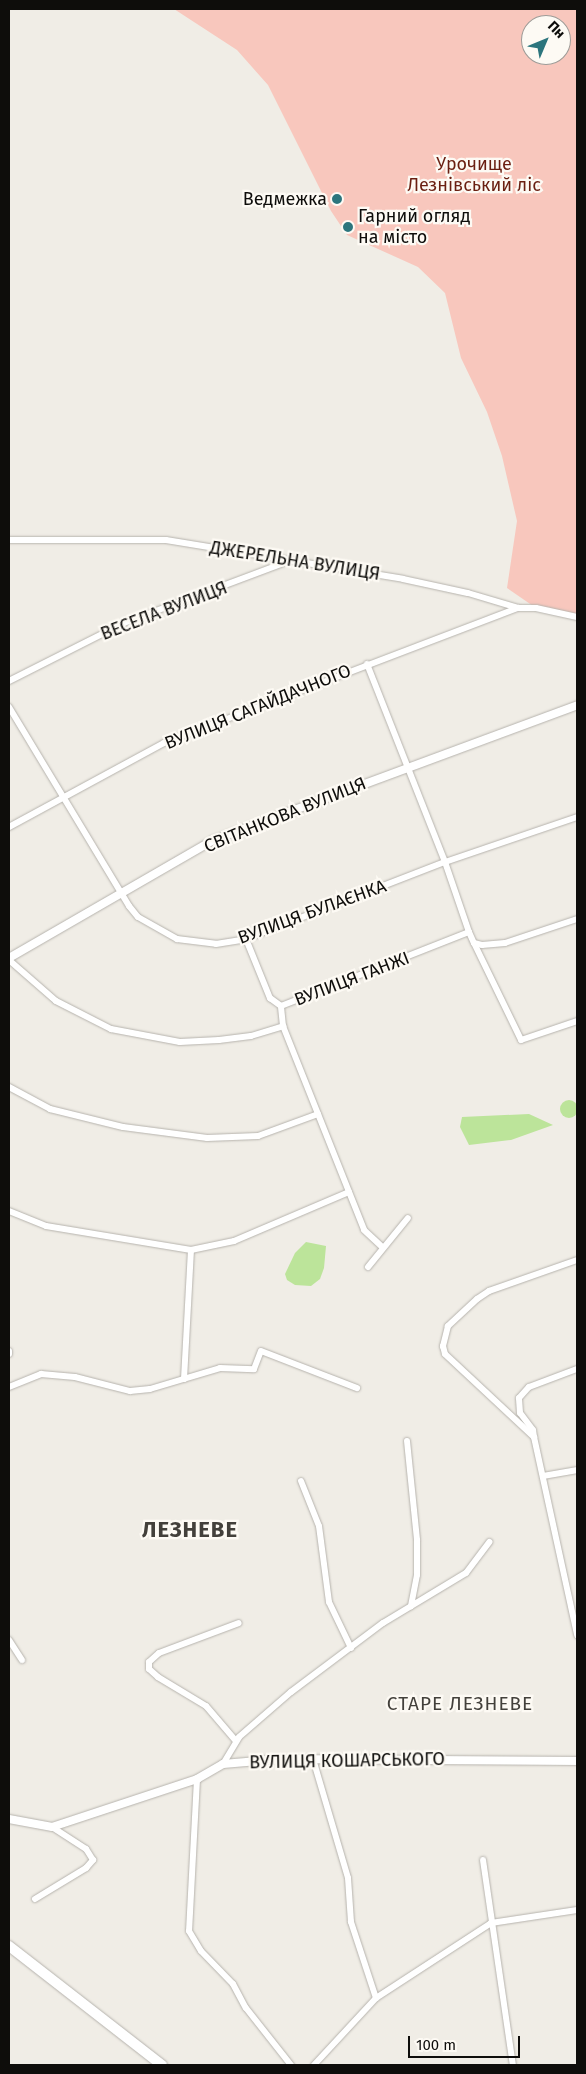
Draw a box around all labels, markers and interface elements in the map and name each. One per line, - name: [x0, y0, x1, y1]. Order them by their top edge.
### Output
- north arrow: [521, 15, 571, 65]
- text: Пн: [544, 18, 568, 42]
- park label: Урочище Лезнівський ліс: [407, 154, 541, 196]
- place label: Ведмежка: [243, 188, 327, 210]
- marker: Ведмежка: [331, 193, 343, 205]
- place label: Гарний огляд на місто: [358, 206, 471, 248]
- marker: Гарний огляд на місто: [342, 221, 354, 233]
- street label: ДЖЕРЕЛЬНА ВУЛИЦЯ: [208, 537, 382, 585]
- street label: ВЕСЕЛА ВУЛИЦЯ: [98, 577, 230, 645]
- street label: ВУЛИЦЯ САГАЙДАЧНОГО: [162, 660, 354, 754]
- street label: СВІТАНКОВА ВУЛИЦЯ: [201, 773, 369, 857]
- street label: ВУЛИЦЯ БУЛАЄНКА: [235, 875, 389, 949]
- street label: ВУЛИЦЯ ГАНЖІ: [291, 947, 413, 1011]
- district label: ЛЕЗНЕВЕ: [141, 1517, 239, 1543]
- district label: СТАРЕ ЛЕЗНЕВЕ: [385, 1693, 535, 1715]
- street label: ВУЛИЦЯ КОШАРСЬКОГО: [249, 1748, 445, 1774]
- scale bar: [411, 2026, 524, 2058]
- text: 100 m: [416, 2036, 456, 2054]

